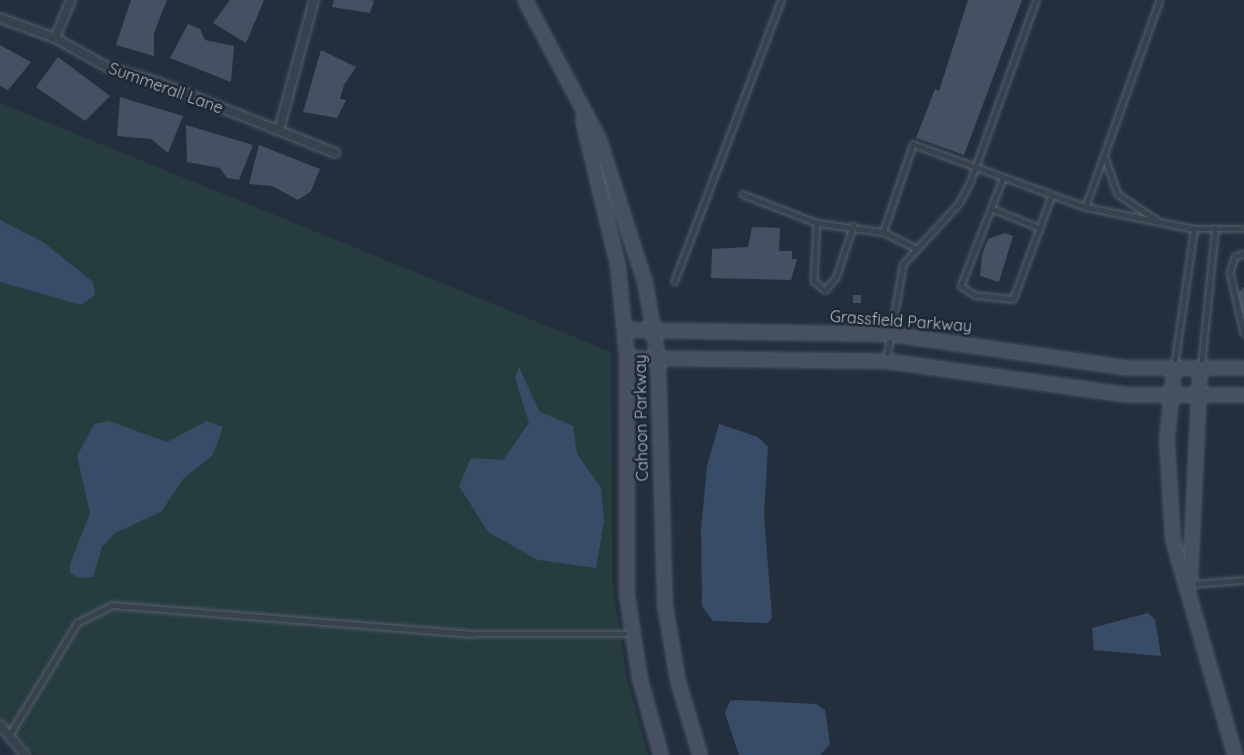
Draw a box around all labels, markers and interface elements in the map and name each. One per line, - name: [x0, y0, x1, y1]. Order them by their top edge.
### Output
- street label: Summerall Lane: [106, 58, 226, 118]
- street label: Grassfield Parkway: [829, 306, 973, 336]
- street label: Cahoon Parkway: [630, 354, 652, 482]

